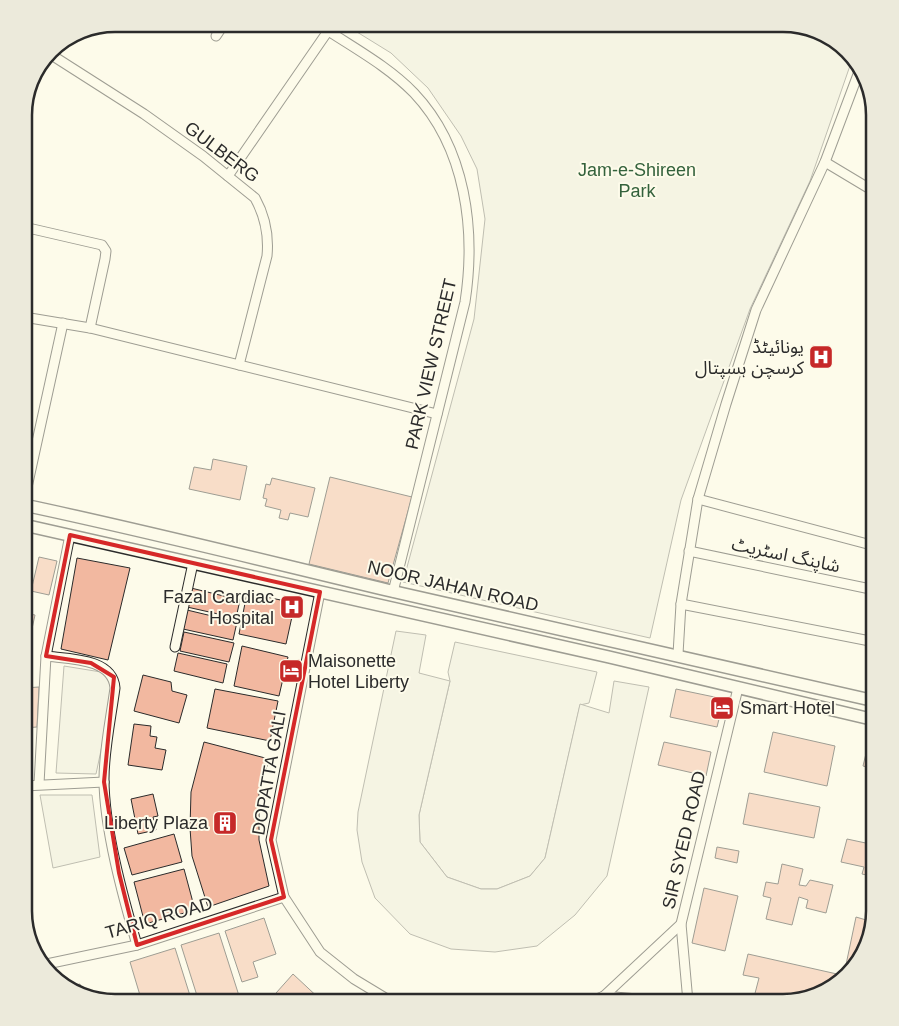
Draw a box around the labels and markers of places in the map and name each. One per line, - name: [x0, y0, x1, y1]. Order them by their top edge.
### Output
- place label: یونائیٹڈ کرسچن ہسپتال: [695, 337, 805, 379]
- hospital icon: یونائیٹڈ کرسچن ہسپتال: [808, 344, 834, 370]
- place label: Fazal Cardiac Hospital: [163, 587, 274, 628]
- hospital icon: Fazal Cardiac Hospital: [279, 594, 305, 620]
- place label: Maisonette Hotel Liberty: [308, 651, 409, 692]
- hotel icon: Maisonette Hotel Liberty: [278, 658, 304, 684]
- hotel icon: Smart Hotel: [709, 695, 735, 721]
- place label: Smart Hotel: [740, 698, 835, 718]
- building icon: Liberty Plaza: [212, 810, 238, 836]
- place label: Liberty Plaza: [104, 813, 209, 833]

